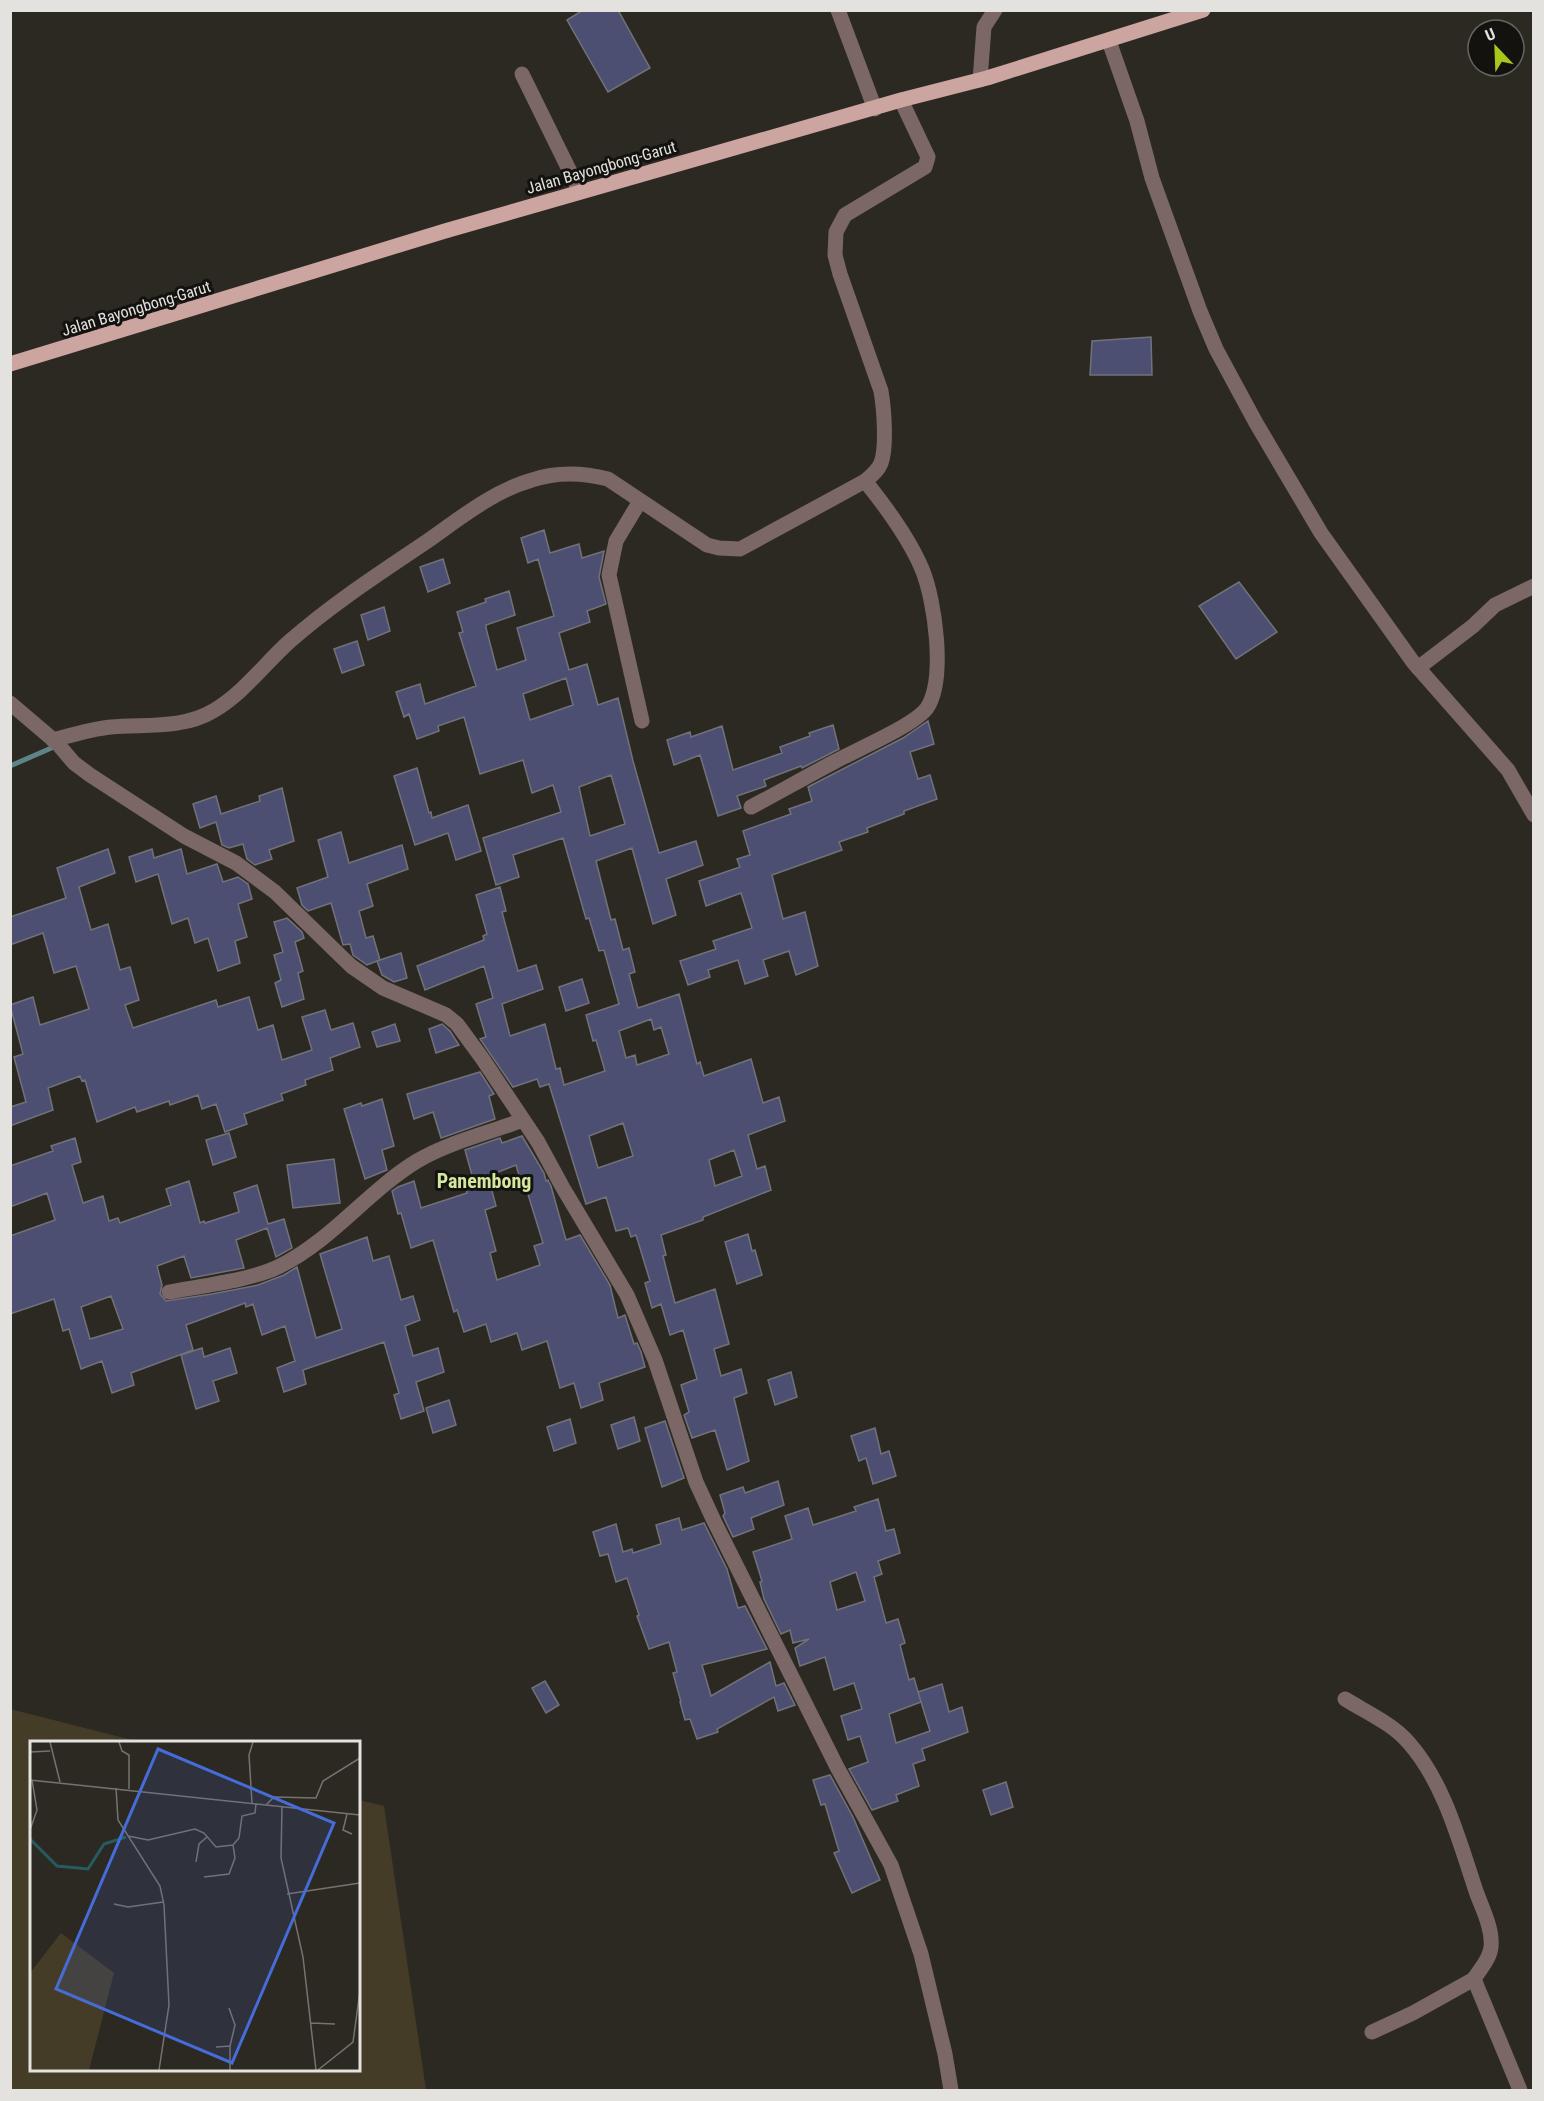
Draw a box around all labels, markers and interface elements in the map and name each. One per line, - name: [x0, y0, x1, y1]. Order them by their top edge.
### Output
- north arrow: [1466, 18, 1526, 78]
- text: U: [1482, 24, 1498, 45]
- street label: Jalan Bayongbong-Garut: [524, 137, 678, 198]
- street label: Jalan Bayongbong-Garut: [59, 277, 213, 340]
- district label: Panembong: [437, 1169, 531, 1193]
- inset map: [30, 1741, 360, 2071]

